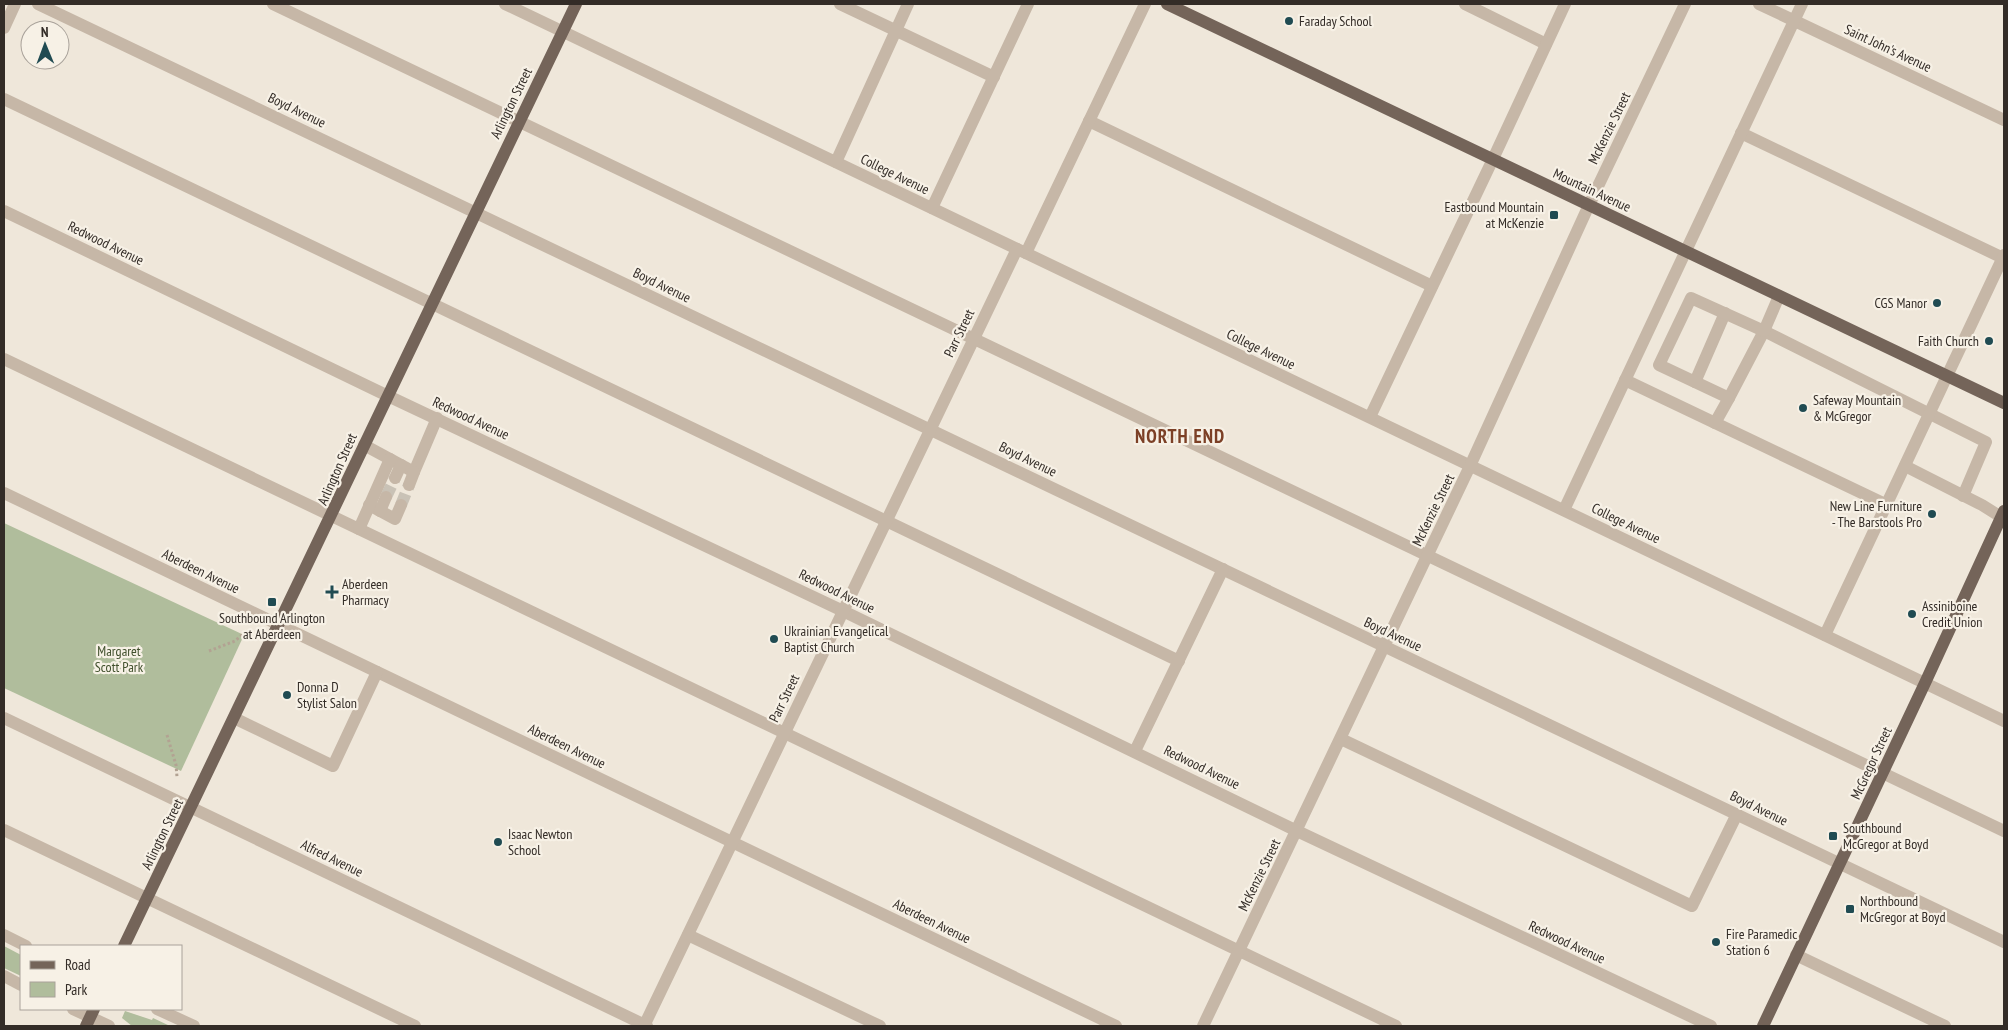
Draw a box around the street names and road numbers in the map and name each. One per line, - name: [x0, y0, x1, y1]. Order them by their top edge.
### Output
- street label: Saint John's Avenue: [1842, 20, 1935, 76]
- street label: Arlington Street: [486, 64, 536, 141]
- street label: Boyd Avenue: [265, 88, 329, 132]
- street label: McKenzie Street: [1584, 89, 1634, 167]
- street label: College Avenue: [858, 150, 932, 198]
- street label: Mountain Avenue: [1550, 164, 1634, 216]
- street label: Redwood Avenue: [65, 217, 147, 269]
- street label: Boyd Avenue: [630, 263, 694, 307]
- street label: Parr Street: [940, 306, 978, 360]
- street label: College Avenue: [1224, 325, 1298, 373]
- street label: Redwood Avenue: [430, 392, 512, 444]
- street label: Arlington Street: [313, 430, 361, 508]
- street label: Boyd Avenue: [996, 437, 1060, 481]
- street label: McKenzie Street: [1408, 471, 1458, 549]
- street label: College Avenue: [1589, 499, 1663, 547]
- street label: Aberdeen Avenue: [159, 545, 243, 598]
- street label: Redwood Avenue: [796, 565, 878, 617]
- street label: Boyd Avenue: [1361, 613, 1425, 655]
- street label: Parr Street: [765, 671, 803, 725]
- street label: Aberdeen Avenue: [525, 720, 609, 773]
- street label: McGregor Street: [1846, 724, 1896, 802]
- street label: Redwood Avenue: [1161, 741, 1243, 793]
- street label: Boyd Avenue: [1727, 786, 1791, 830]
- street label: Arlington Street: [137, 795, 187, 872]
- street label: Alfred Avenue: [298, 835, 366, 881]
- street label: McKenzie Street: [1234, 836, 1284, 914]
- street label: Aberdeen Avenue: [890, 895, 974, 948]
- street label: Redwood Avenue: [1526, 916, 1608, 968]

